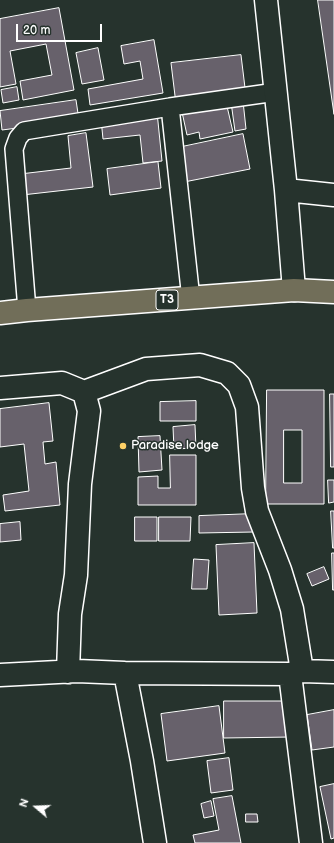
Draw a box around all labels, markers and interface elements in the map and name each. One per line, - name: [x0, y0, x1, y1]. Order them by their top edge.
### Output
- scale bar: [18, 16, 104, 42]
- text: 20 m: [23, 23, 50, 38]
- road number: T3: [156, 290, 178, 310]
- place label: Paradise lodge: [131, 438, 219, 454]
- marker: Paradise lodge: [118, 441, 128, 451]
- north arrow: [16, 787, 56, 827]
- text: N: [17, 797, 32, 809]

